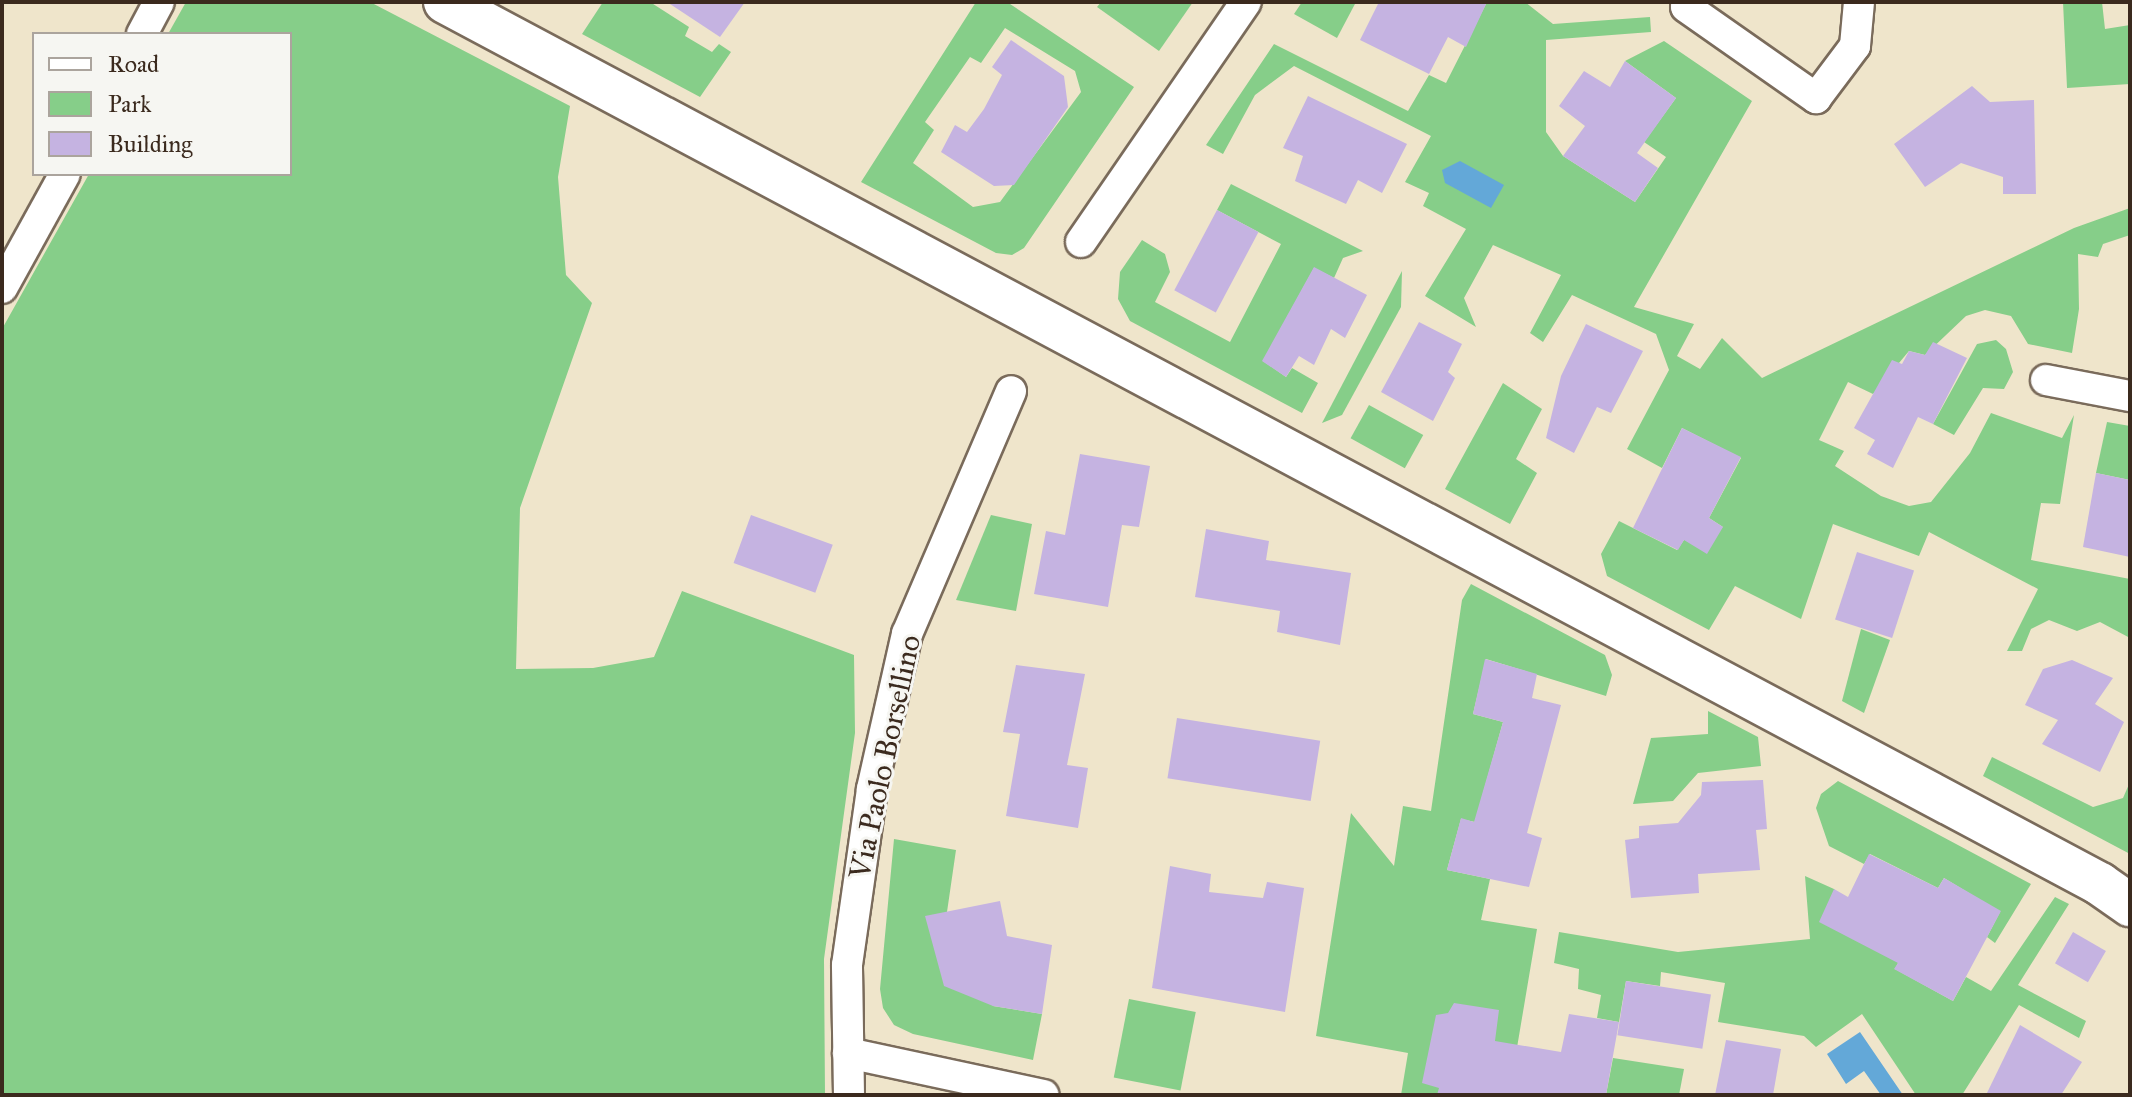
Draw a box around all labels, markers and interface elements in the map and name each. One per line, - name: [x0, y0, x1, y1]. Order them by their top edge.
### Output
- legend: [32, 32, 292, 176]
- text: Road: [108, 49, 159, 79]
- text: Park: [108, 89, 151, 119]
- text: Building: [108, 129, 193, 159]
- street label: Via Paolo Borsellino: [842, 632, 928, 882]

